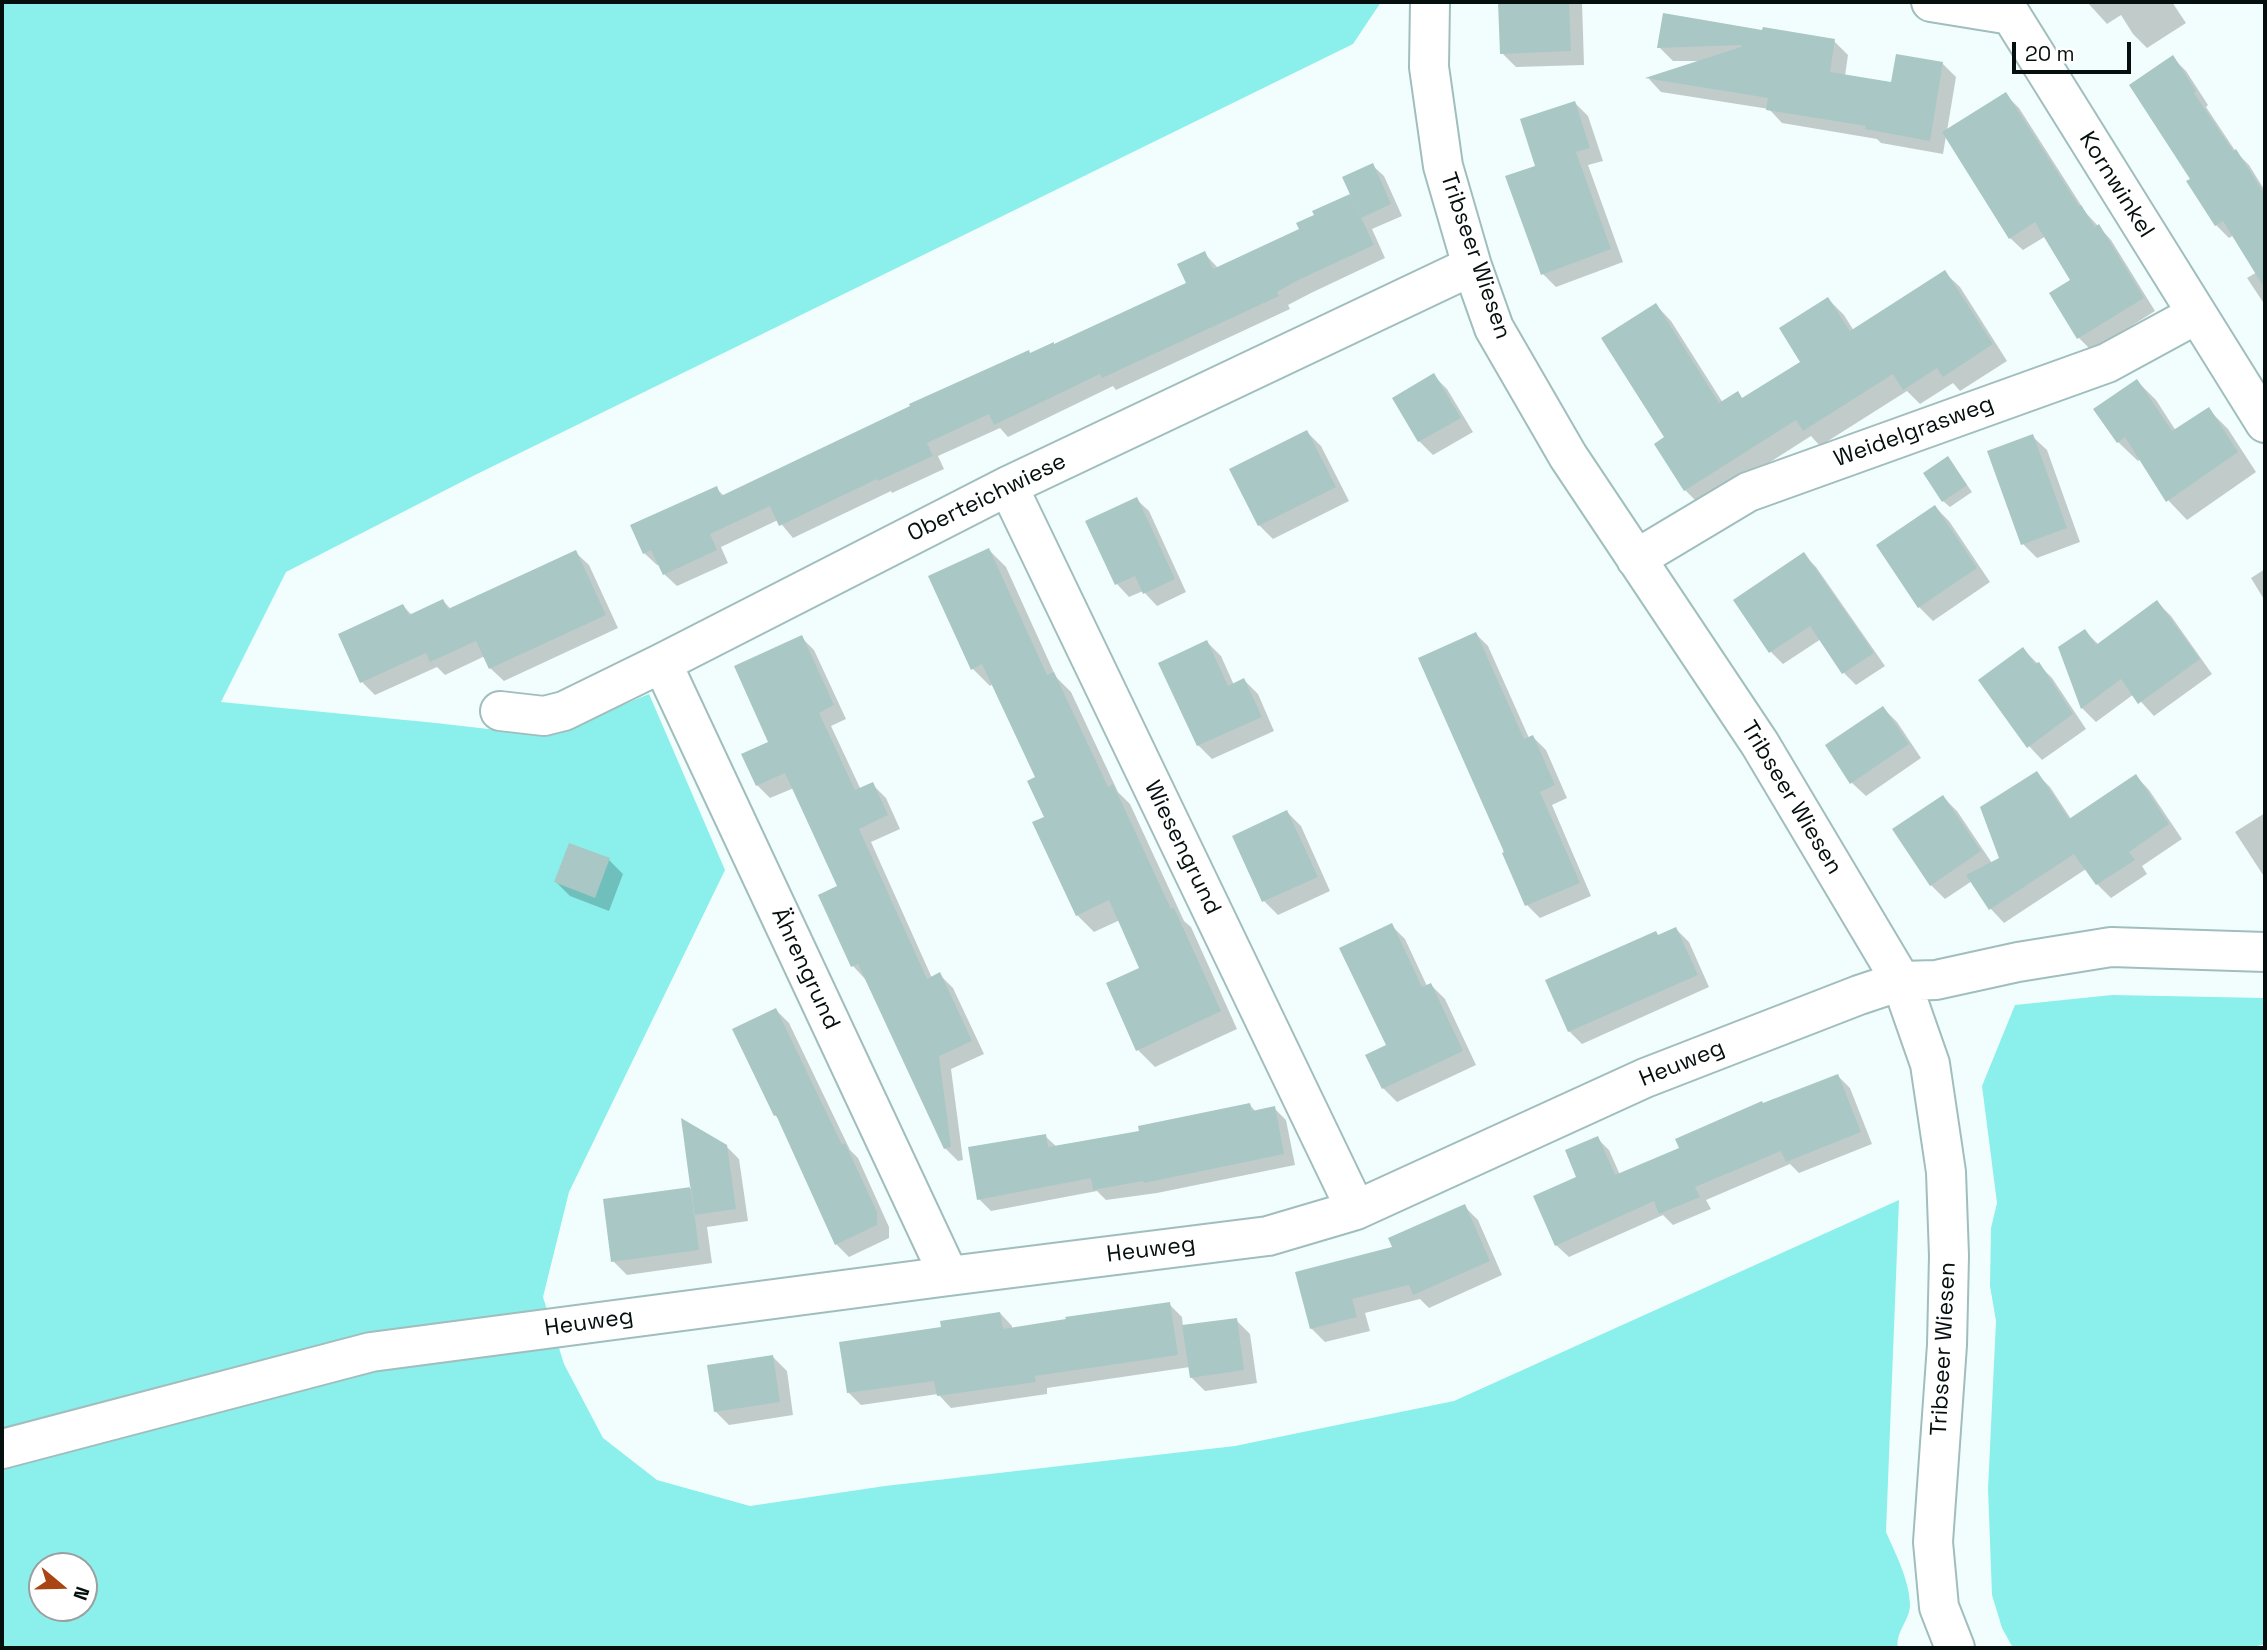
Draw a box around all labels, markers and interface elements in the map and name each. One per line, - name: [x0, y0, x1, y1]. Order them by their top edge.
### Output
- scale bar: [2015, 28, 2134, 72]
- text: 20 m: [2025, 40, 2075, 67]
- street label: Kornwinkel: [2073, 127, 2159, 243]
- street label: Tribseer Wiesen: [1434, 169, 1516, 343]
- street label: Weidelgrasweg: [1830, 390, 1998, 474]
- street label: Oberteichwiese: [903, 448, 1071, 548]
- street label: Tribseer Wiesen: [1734, 716, 1848, 880]
- street label: Wiesengrund: [1138, 777, 1226, 919]
- street label: Ährengrund: [765, 904, 845, 1034]
- street label: Heuweg: [1635, 1034, 1729, 1094]
- street label: Heuweg: [1105, 1231, 1197, 1269]
- street label: Tribseer Wiesen: [1926, 1261, 1962, 1437]
- street label: Heuweg: [543, 1303, 635, 1343]
- north arrow: [28, 1552, 98, 1622]
- text: N: [68, 1583, 95, 1603]

